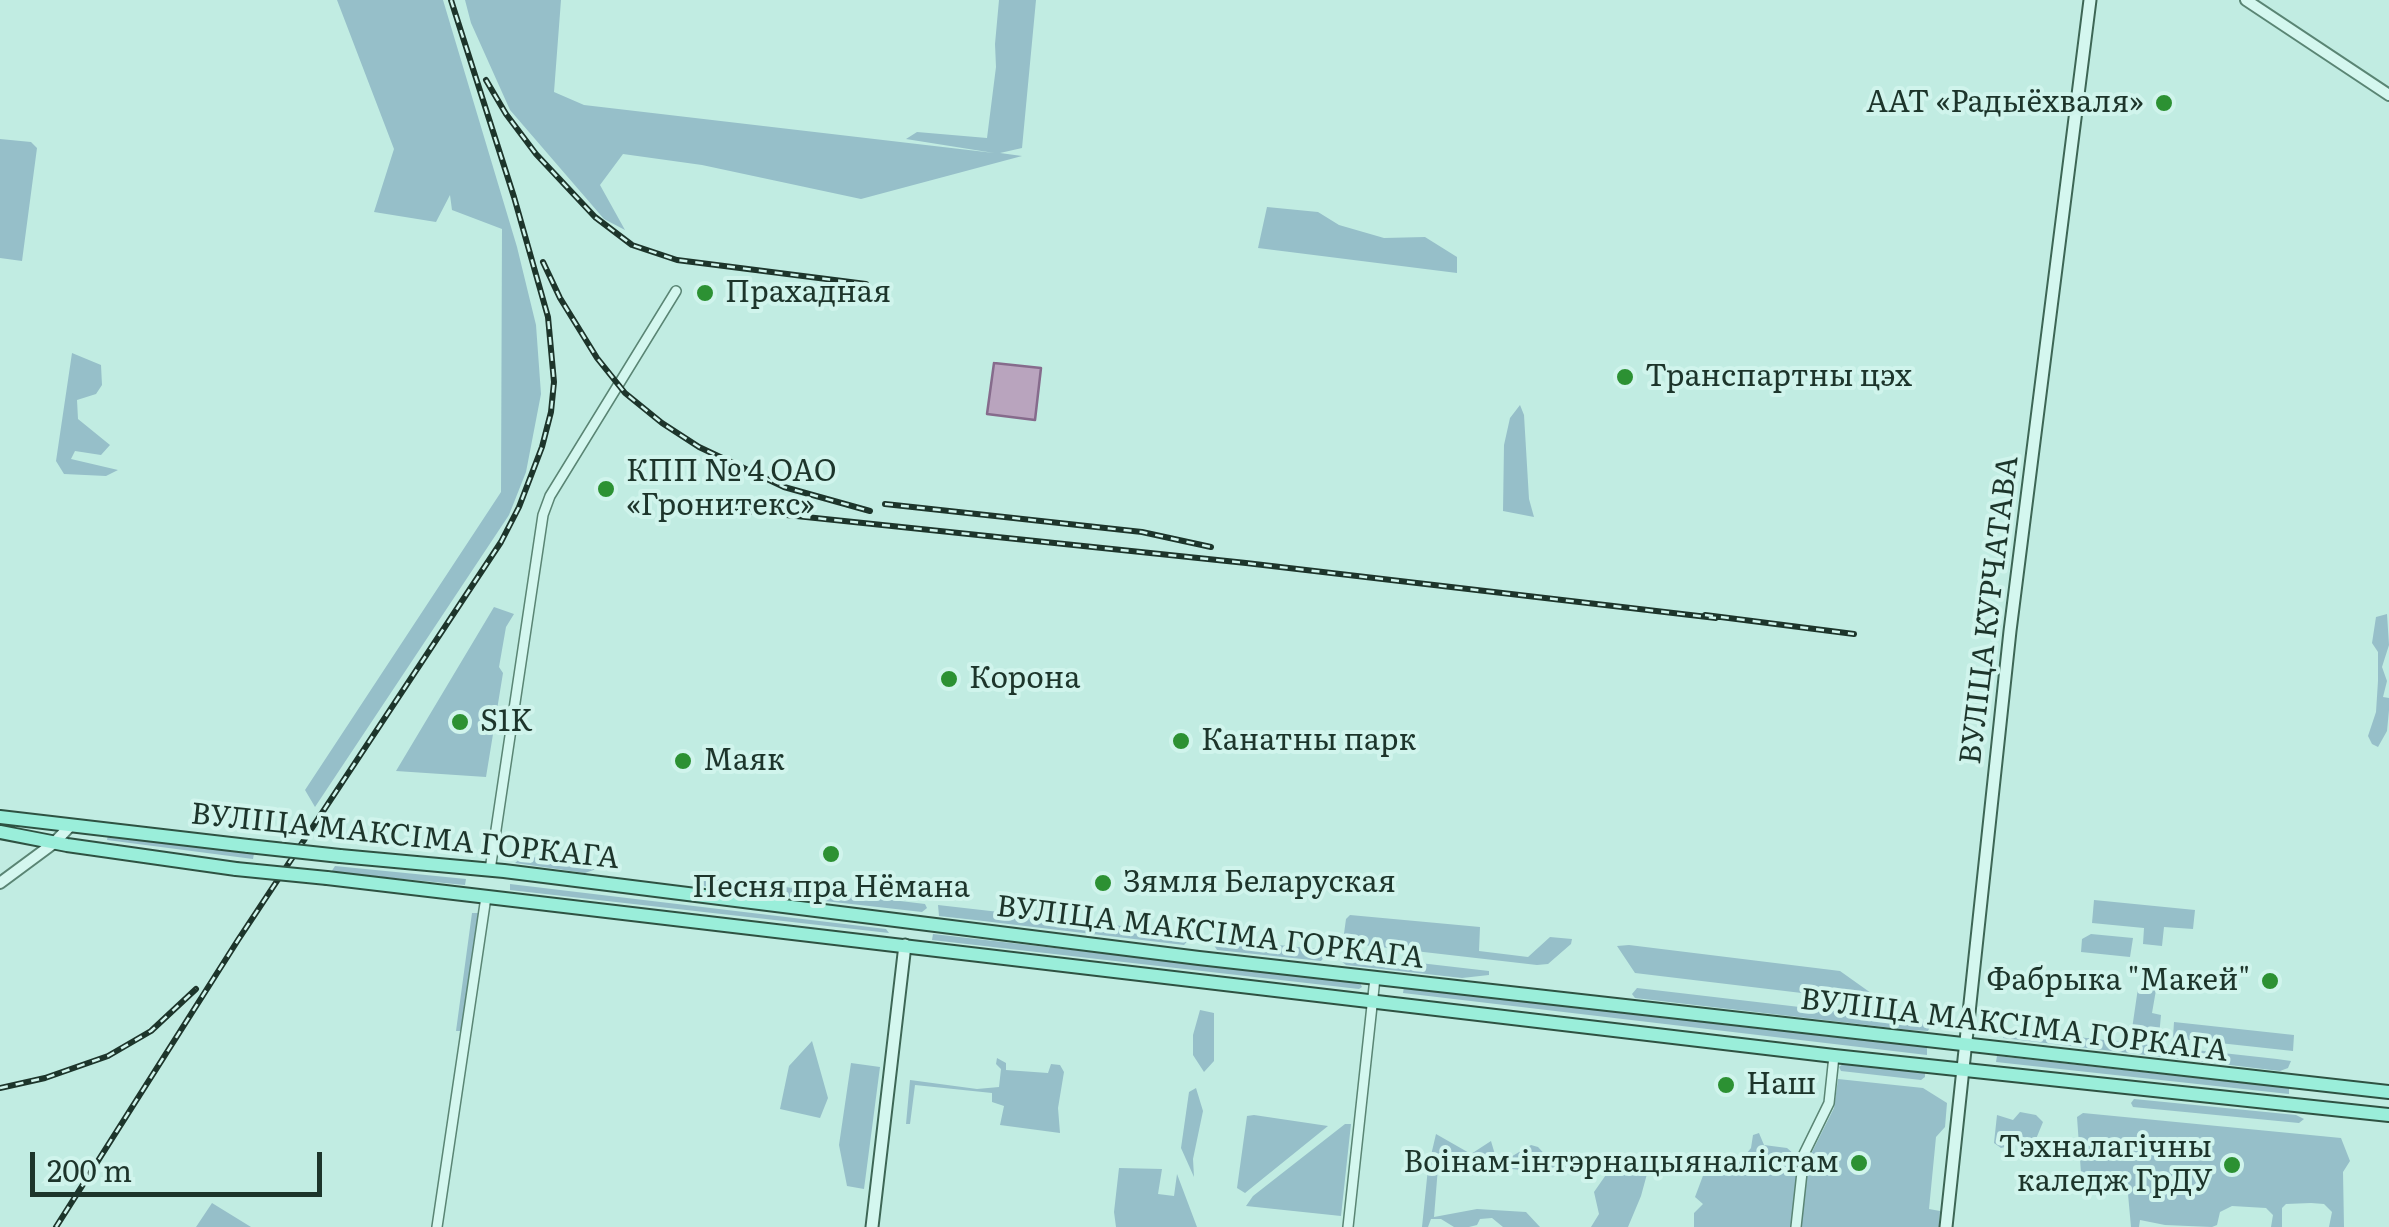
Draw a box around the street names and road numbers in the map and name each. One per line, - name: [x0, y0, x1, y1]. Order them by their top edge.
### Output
- street label: ВУЛІЦА КУРЧАТАВА: [1953, 454, 2027, 766]
- street label: ВУЛІЦА МАКСІМА ГОРКАГА: [189, 797, 621, 877]
- street label: ВУЛІЦА МАКСІМА ГОРКАГА: [994, 889, 1426, 977]
- street label: ВУЛІЦА МАКСІМА ГОРКАГА: [1798, 982, 2230, 1070]

